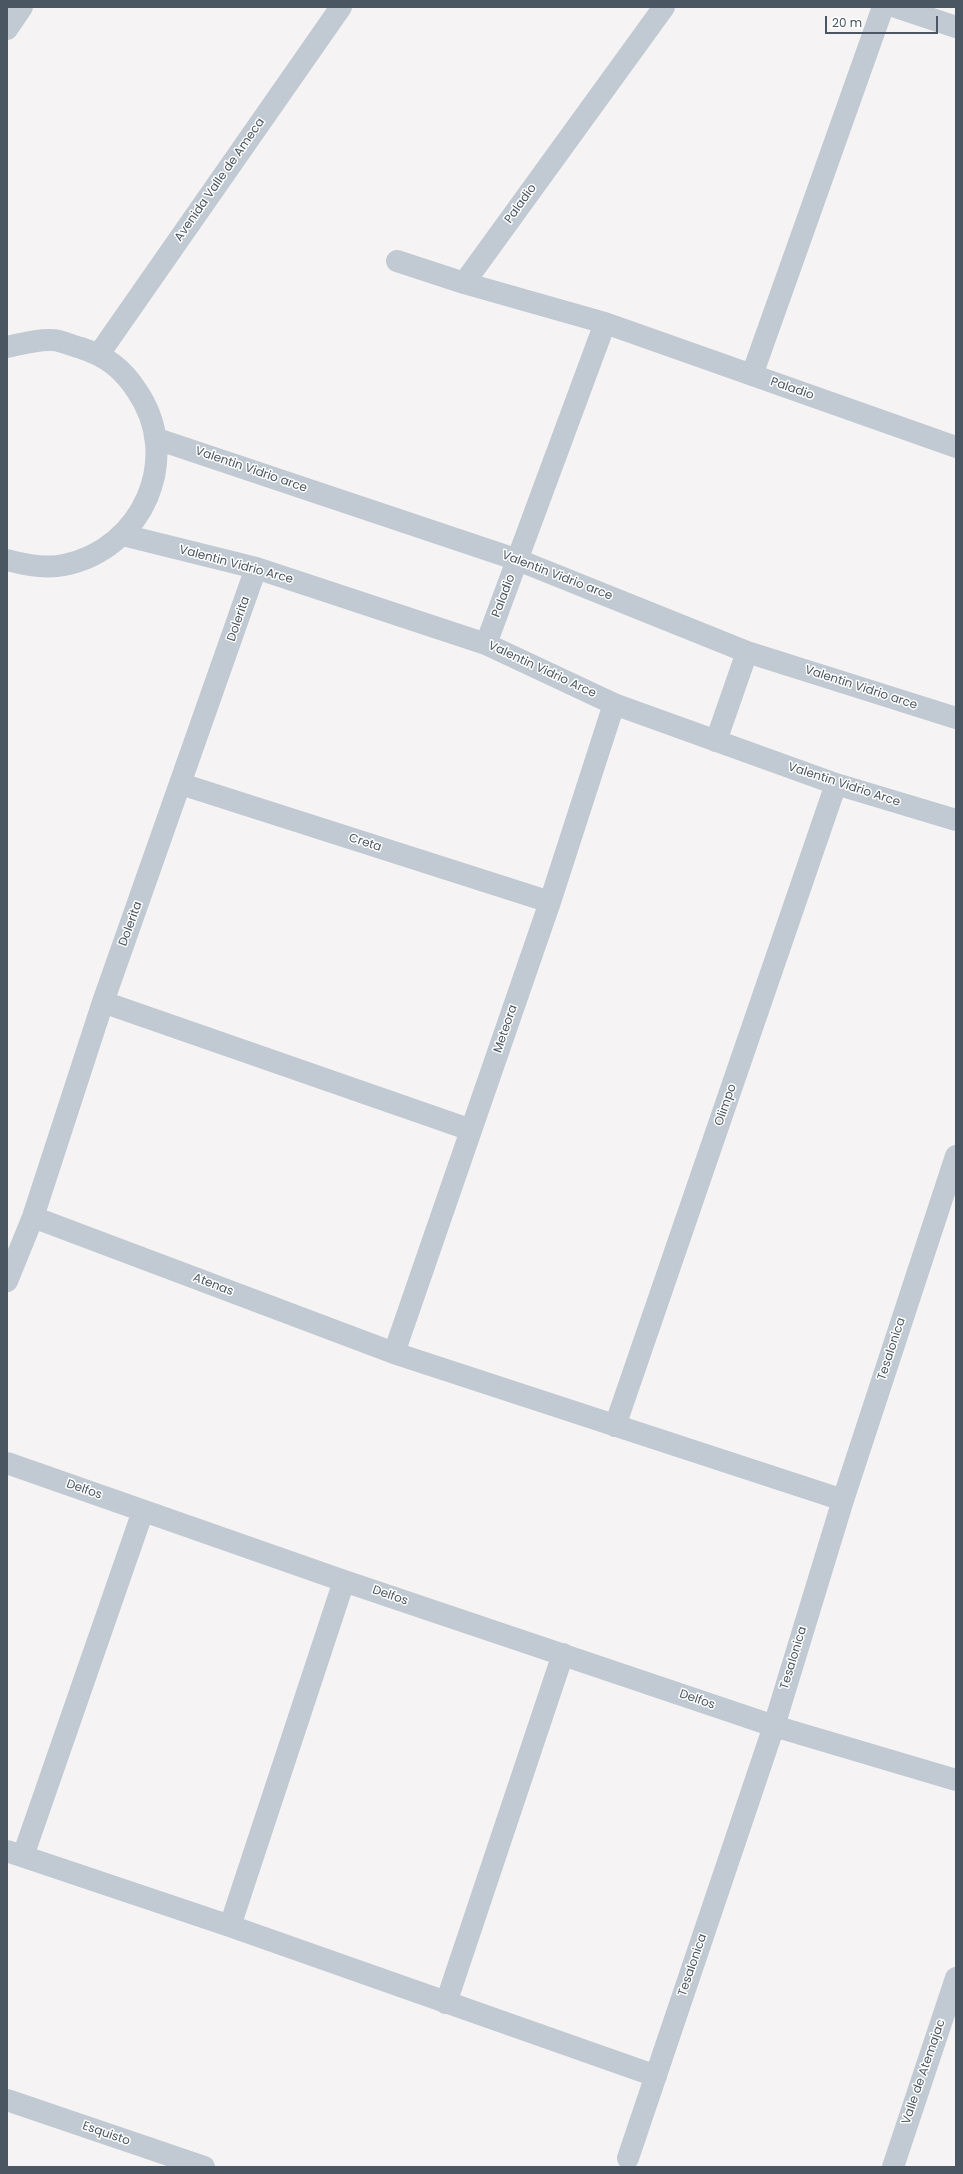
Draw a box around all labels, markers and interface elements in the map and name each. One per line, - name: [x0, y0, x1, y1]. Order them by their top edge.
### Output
- scale bar: [827, 8, 940, 34]
- text: 20 m: [832, 14, 862, 31]
- street label: Avenida Valle de Ameca: [172, 116, 268, 244]
- street label: Paladio: [502, 182, 540, 226]
- street label: Paladio: [768, 375, 816, 403]
- street label: Valentin Vidrio arce: [193, 444, 309, 496]
- street label: Valentin Vidrio Arce: [177, 543, 295, 587]
- street label: Valentin Vidrio arce: [500, 548, 614, 604]
- street label: Paladio: [489, 572, 519, 620]
- street label: Dolerita: [225, 595, 253, 643]
- street label: Valentin Vidrio Arce: [486, 639, 598, 701]
- street label: Valentin Vidrio arce: [803, 663, 919, 713]
- street label: Valentin Vidrio Arce: [786, 760, 902, 810]
- street label: Creta: [347, 831, 383, 855]
- street label: Dolerita: [116, 900, 146, 948]
- street label: Meteora: [491, 1003, 521, 1055]
- street label: Olimpo: [712, 1082, 740, 1128]
- street label: Atenas: [191, 1271, 235, 1299]
- street label: Tesalonica: [875, 1316, 909, 1382]
- street label: Delfos: [64, 1477, 104, 1503]
- street label: Delfos: [370, 1583, 410, 1609]
- street label: Tesalonica: [778, 1625, 810, 1691]
- street label: Delfos: [677, 1687, 717, 1713]
- street label: Tesalonica: [676, 1932, 710, 1998]
- street label: Valle de Atemajac: [899, 2018, 949, 2126]
- street label: Esquisto: [80, 2119, 132, 2149]

